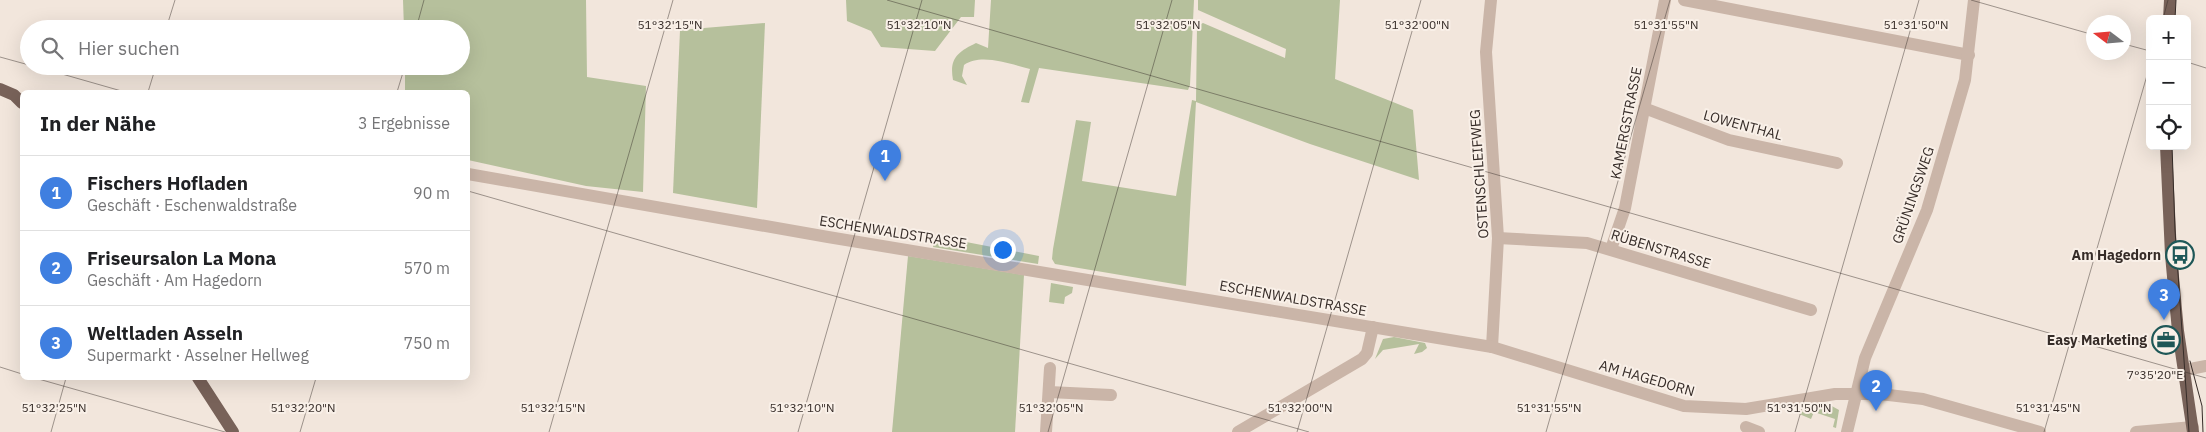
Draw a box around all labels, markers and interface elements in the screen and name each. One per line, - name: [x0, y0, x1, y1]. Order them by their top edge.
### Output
- north arrow: [2086, 15, 2131, 60]
- map controls: [2146, 15, 2191, 150]
- button: +: [2146, 15, 2191, 60]
- text: 51°32'15"N: [637, 17, 703, 32]
- text: 51°32'10"N: [886, 17, 952, 32]
- text: 51°32'05"N: [1135, 17, 1201, 32]
- text: 51°32'00"N: [1384, 17, 1450, 32]
- text: 51°31'55"N: [1633, 17, 1699, 32]
- text: 51°31'50"N: [1883, 17, 1949, 32]
- search box: [20, 20, 470, 75]
- icon: search: [38, 34, 66, 62]
- text: Hier suchen: [78, 36, 180, 60]
- button: −: [2146, 60, 2191, 105]
- street label: KAMERGSTRASSE: [1606, 65, 1646, 181]
- button: locate: [2146, 105, 2191, 150]
- street label: LOWENTHAL: [1702, 106, 1784, 144]
- text: In der Nähe: [40, 109, 156, 137]
- street label: OSTENSCHLEIFWEG: [1466, 109, 1492, 239]
- text: 3 Ergebnisse: [358, 113, 450, 133]
- pin: 1: [869, 140, 901, 181]
- street label: GRÜNINGSWEG: [1888, 144, 1938, 246]
- text: Fischers Hofladen: [87, 171, 248, 195]
- text: 1: [51, 183, 61, 203]
- text: 90 m: [413, 183, 450, 203]
- text: Geschäft · Eschenwaldstraße: [87, 195, 297, 215]
- street label: ESCHENWALDSTRASSE: [818, 211, 968, 253]
- street label: RÜBENSTRASSE: [1609, 225, 1713, 273]
- your location: [990, 237, 1016, 263]
- bus stop icon: Am Hagedorn: [2165, 240, 2195, 270]
- text: Friseursalon La Mona: [87, 246, 276, 270]
- place label: Am Hagedorn: [2072, 246, 2161, 264]
- text: 2: [51, 258, 61, 278]
- text: 570 m: [403, 258, 450, 278]
- text: Geschäft · Am Hagedorn: [87, 270, 262, 290]
- street label: ESCHENWALDSTRASSE: [1218, 276, 1368, 320]
- pin: 3: [2148, 279, 2180, 320]
- text: Weltladen Asseln: [87, 321, 243, 345]
- office icon: Easy Marketing: [2151, 325, 2181, 355]
- place label: Easy Marketing: [2047, 331, 2147, 349]
- text: 3: [51, 333, 61, 353]
- text: 750 m: [403, 333, 450, 353]
- text: Supermarkt · Asselner Hellweg: [87, 345, 309, 365]
- street label: AM HAGEDORN: [1597, 356, 1697, 400]
- text: 7°35'20"E: [2127, 367, 2183, 382]
- pin: 2: [1860, 370, 1892, 411]
- text: 51°32'25"N: [21, 400, 87, 415]
- text: 51°32'20"N: [270, 400, 336, 415]
- text: 51°32'15"N: [520, 400, 586, 415]
- text: 51°32'10"N: [769, 400, 835, 415]
- text: 51°32'05"N: [1018, 400, 1084, 415]
- text: 51°32'00"N: [1267, 400, 1333, 415]
- text: 51°31'55"N: [1516, 400, 1582, 415]
- text: 51°31'50"N: [1766, 400, 1832, 415]
- text: 51°31'45"N: [2015, 400, 2081, 415]

